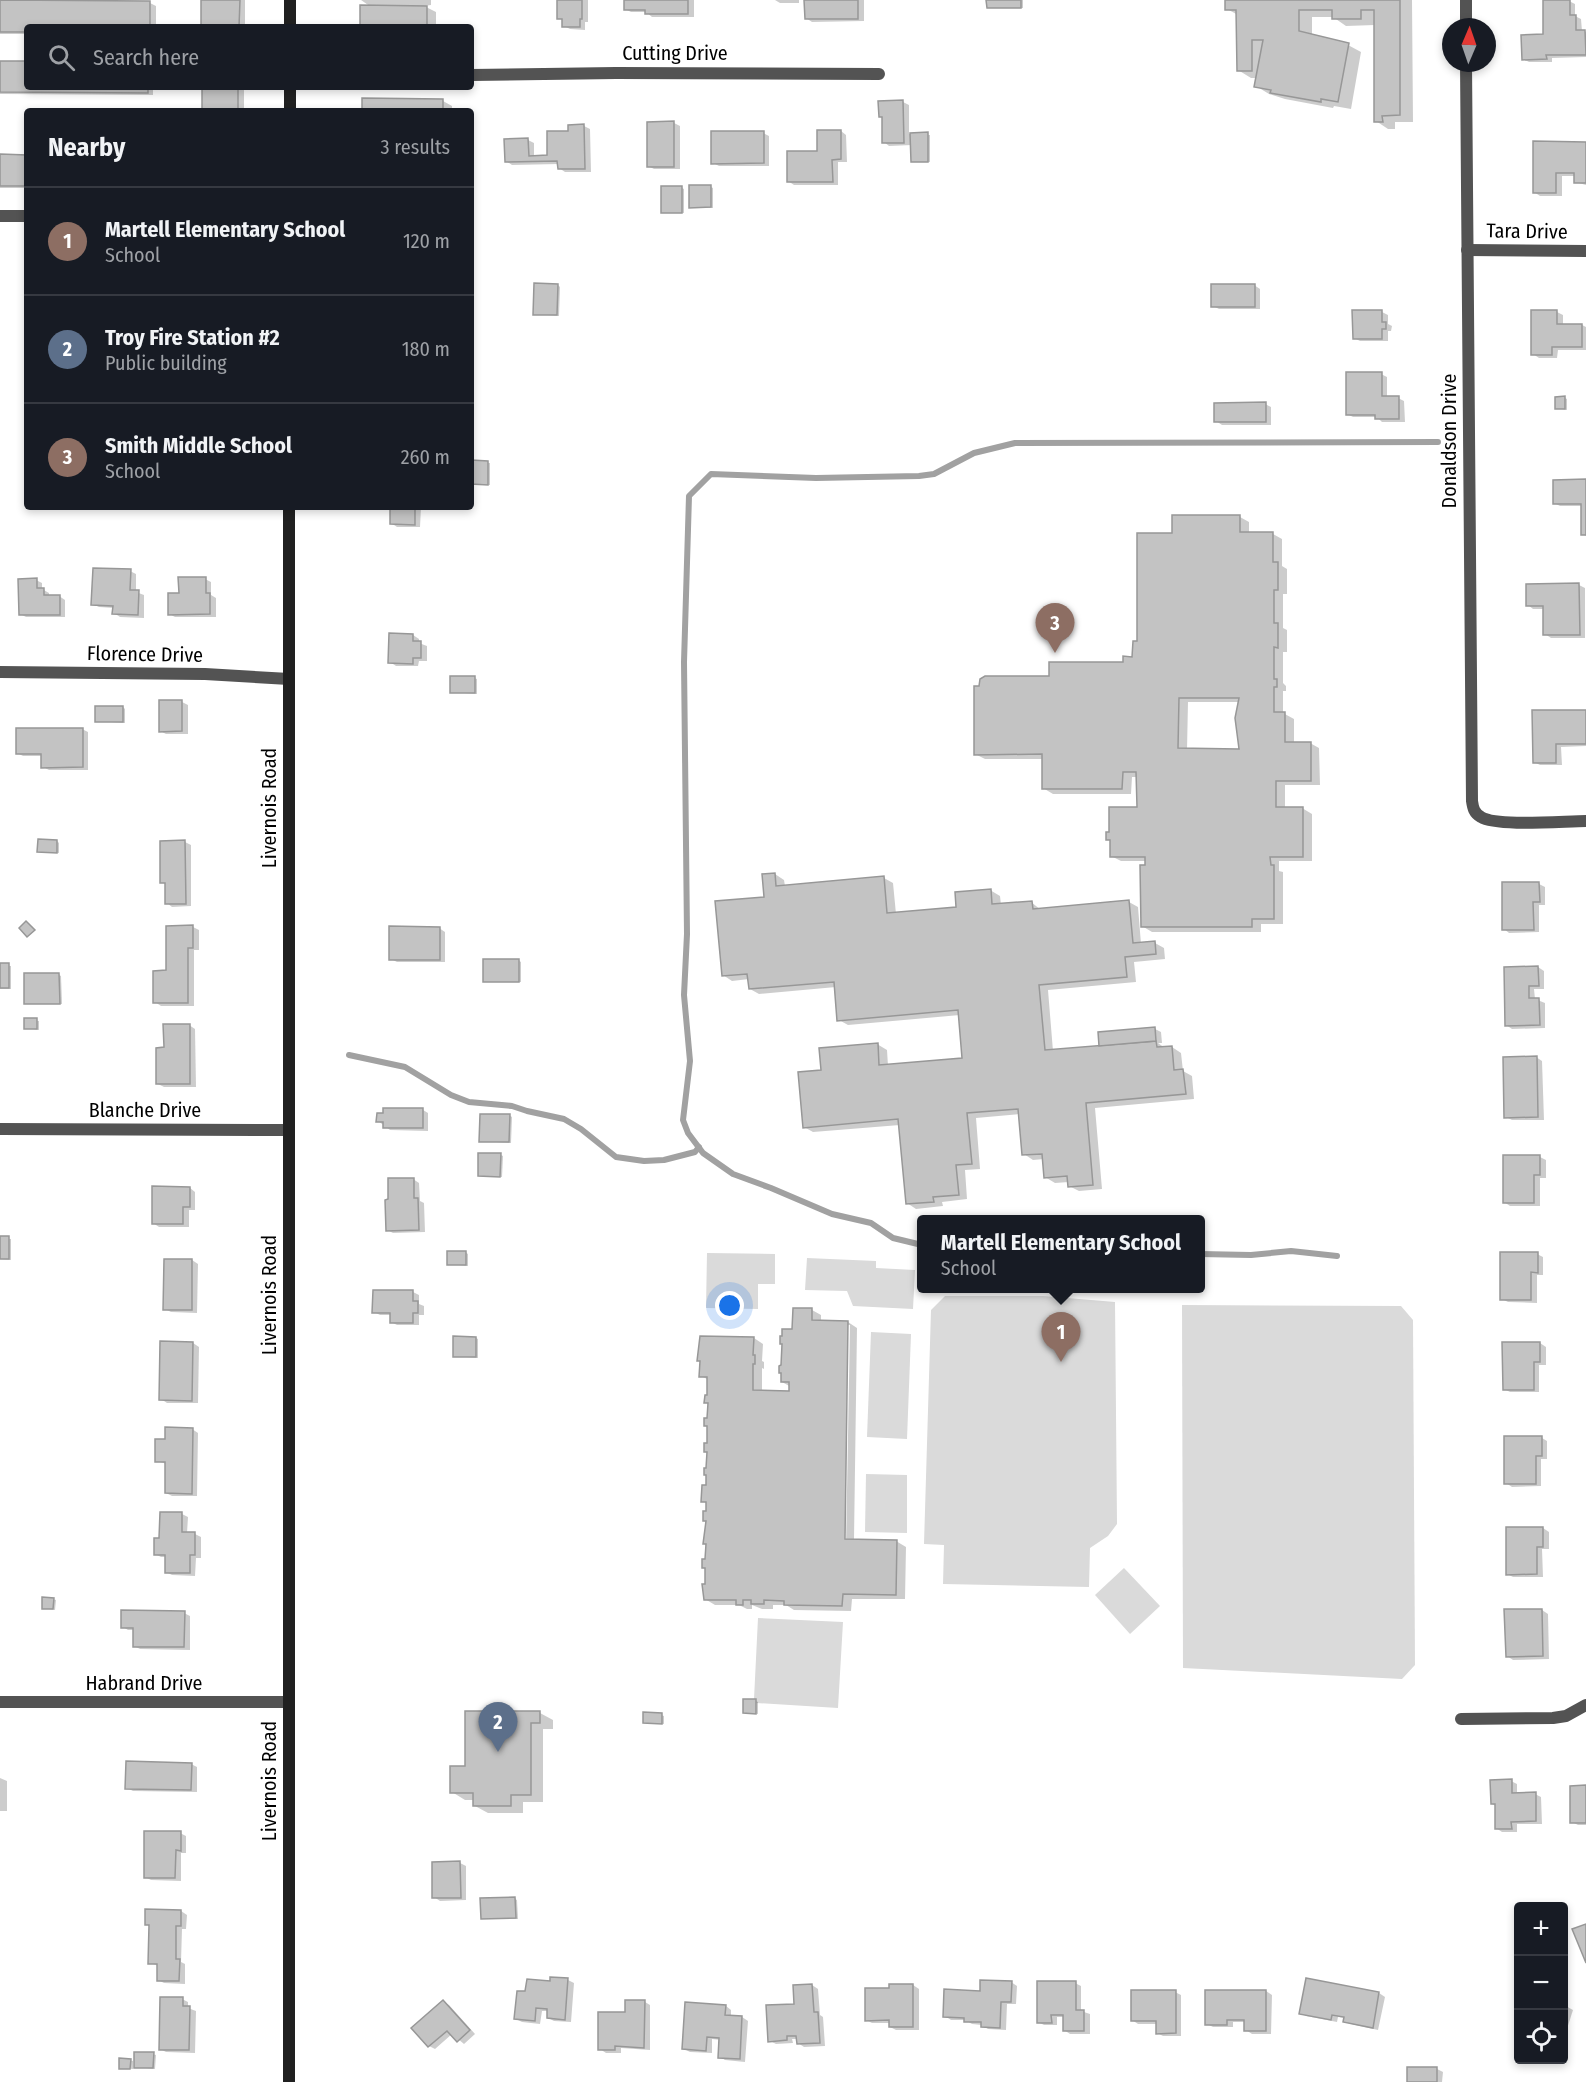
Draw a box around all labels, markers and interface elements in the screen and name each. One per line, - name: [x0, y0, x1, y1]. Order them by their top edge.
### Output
- north arrow: [1442, 18, 1496, 72]
- search box: [24, 24, 474, 90]
- icon: search: [45, 41, 78, 74]
- street label: Cutting Drive: [622, 41, 728, 65]
- text: Search here: [93, 44, 199, 71]
- text: Nearby: [48, 132, 125, 163]
- text: 3 results: [381, 135, 450, 159]
- text: Martell Elementary School: [105, 216, 345, 243]
- street label: Tara Drive: [1486, 218, 1568, 244]
- text: 1: [63, 229, 72, 253]
- text: 120 m: [403, 229, 450, 253]
- text: School: [105, 243, 160, 267]
- text: Troy Fire Station #2: [105, 324, 280, 351]
- text: 2: [63, 337, 72, 361]
- text: 180 m: [402, 337, 450, 361]
- text: Public building: [105, 351, 227, 375]
- street label: Donaldson Drive: [1437, 374, 1461, 508]
- text: Smith Middle School: [105, 432, 292, 459]
- text: 3: [63, 445, 72, 469]
- text: 260 m: [401, 445, 450, 469]
- text: School: [105, 459, 160, 483]
- pin: 3: [1036, 604, 1074, 653]
- street label: Florence Drive: [87, 641, 203, 667]
- street label: Livernois Road: [257, 748, 281, 868]
- street label: Blanche Drive: [89, 1098, 201, 1122]
- popup: [917, 1215, 1205, 1293]
- text: Martell Elementary School: [941, 1229, 1181, 1256]
- street label: Livernois Road: [257, 1235, 281, 1355]
- text: School: [941, 1256, 996, 1280]
- your location: [715, 1291, 744, 1320]
- pin: 1: [1042, 1312, 1080, 1362]
- street label: Habrand Drive: [85, 1671, 203, 1695]
- pin: 2: [478, 1702, 518, 1752]
- street label: Livernois Road: [257, 1721, 281, 1841]
- map controls: [1514, 1902, 1568, 2064]
- button: +: [1514, 1902, 1568, 1956]
- button: −: [1514, 1956, 1568, 2010]
- button: locate: [1514, 2010, 1568, 2064]

